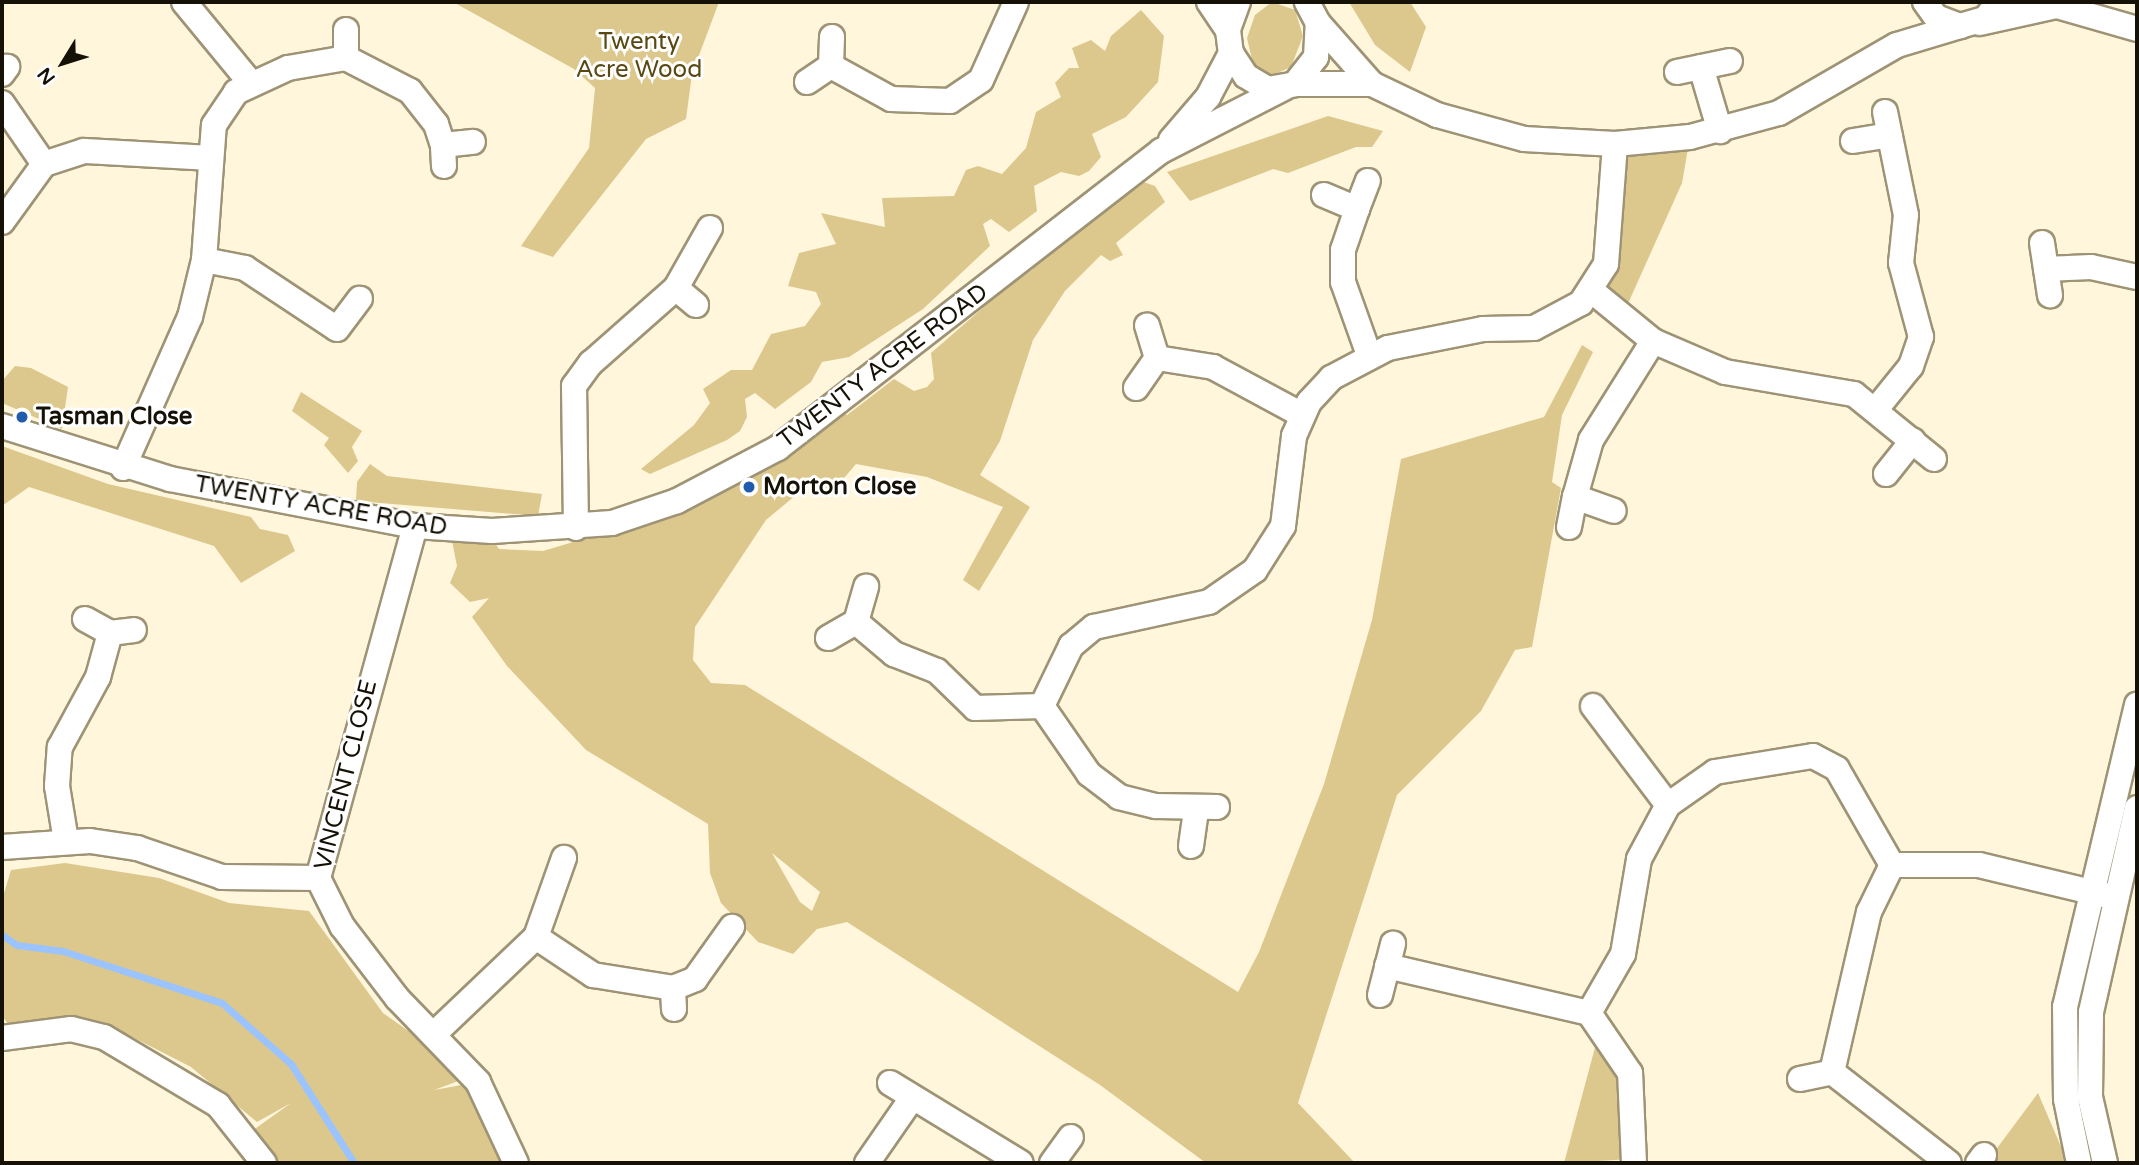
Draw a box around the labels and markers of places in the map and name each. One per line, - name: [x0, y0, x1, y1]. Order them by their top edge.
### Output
- place label: Tasman Close: [36, 403, 192, 431]
- marker: Tasman Close: [14, 409, 30, 425]
- place label: Morton Close: [763, 473, 916, 501]
- marker: Morton Close: [741, 479, 757, 495]

